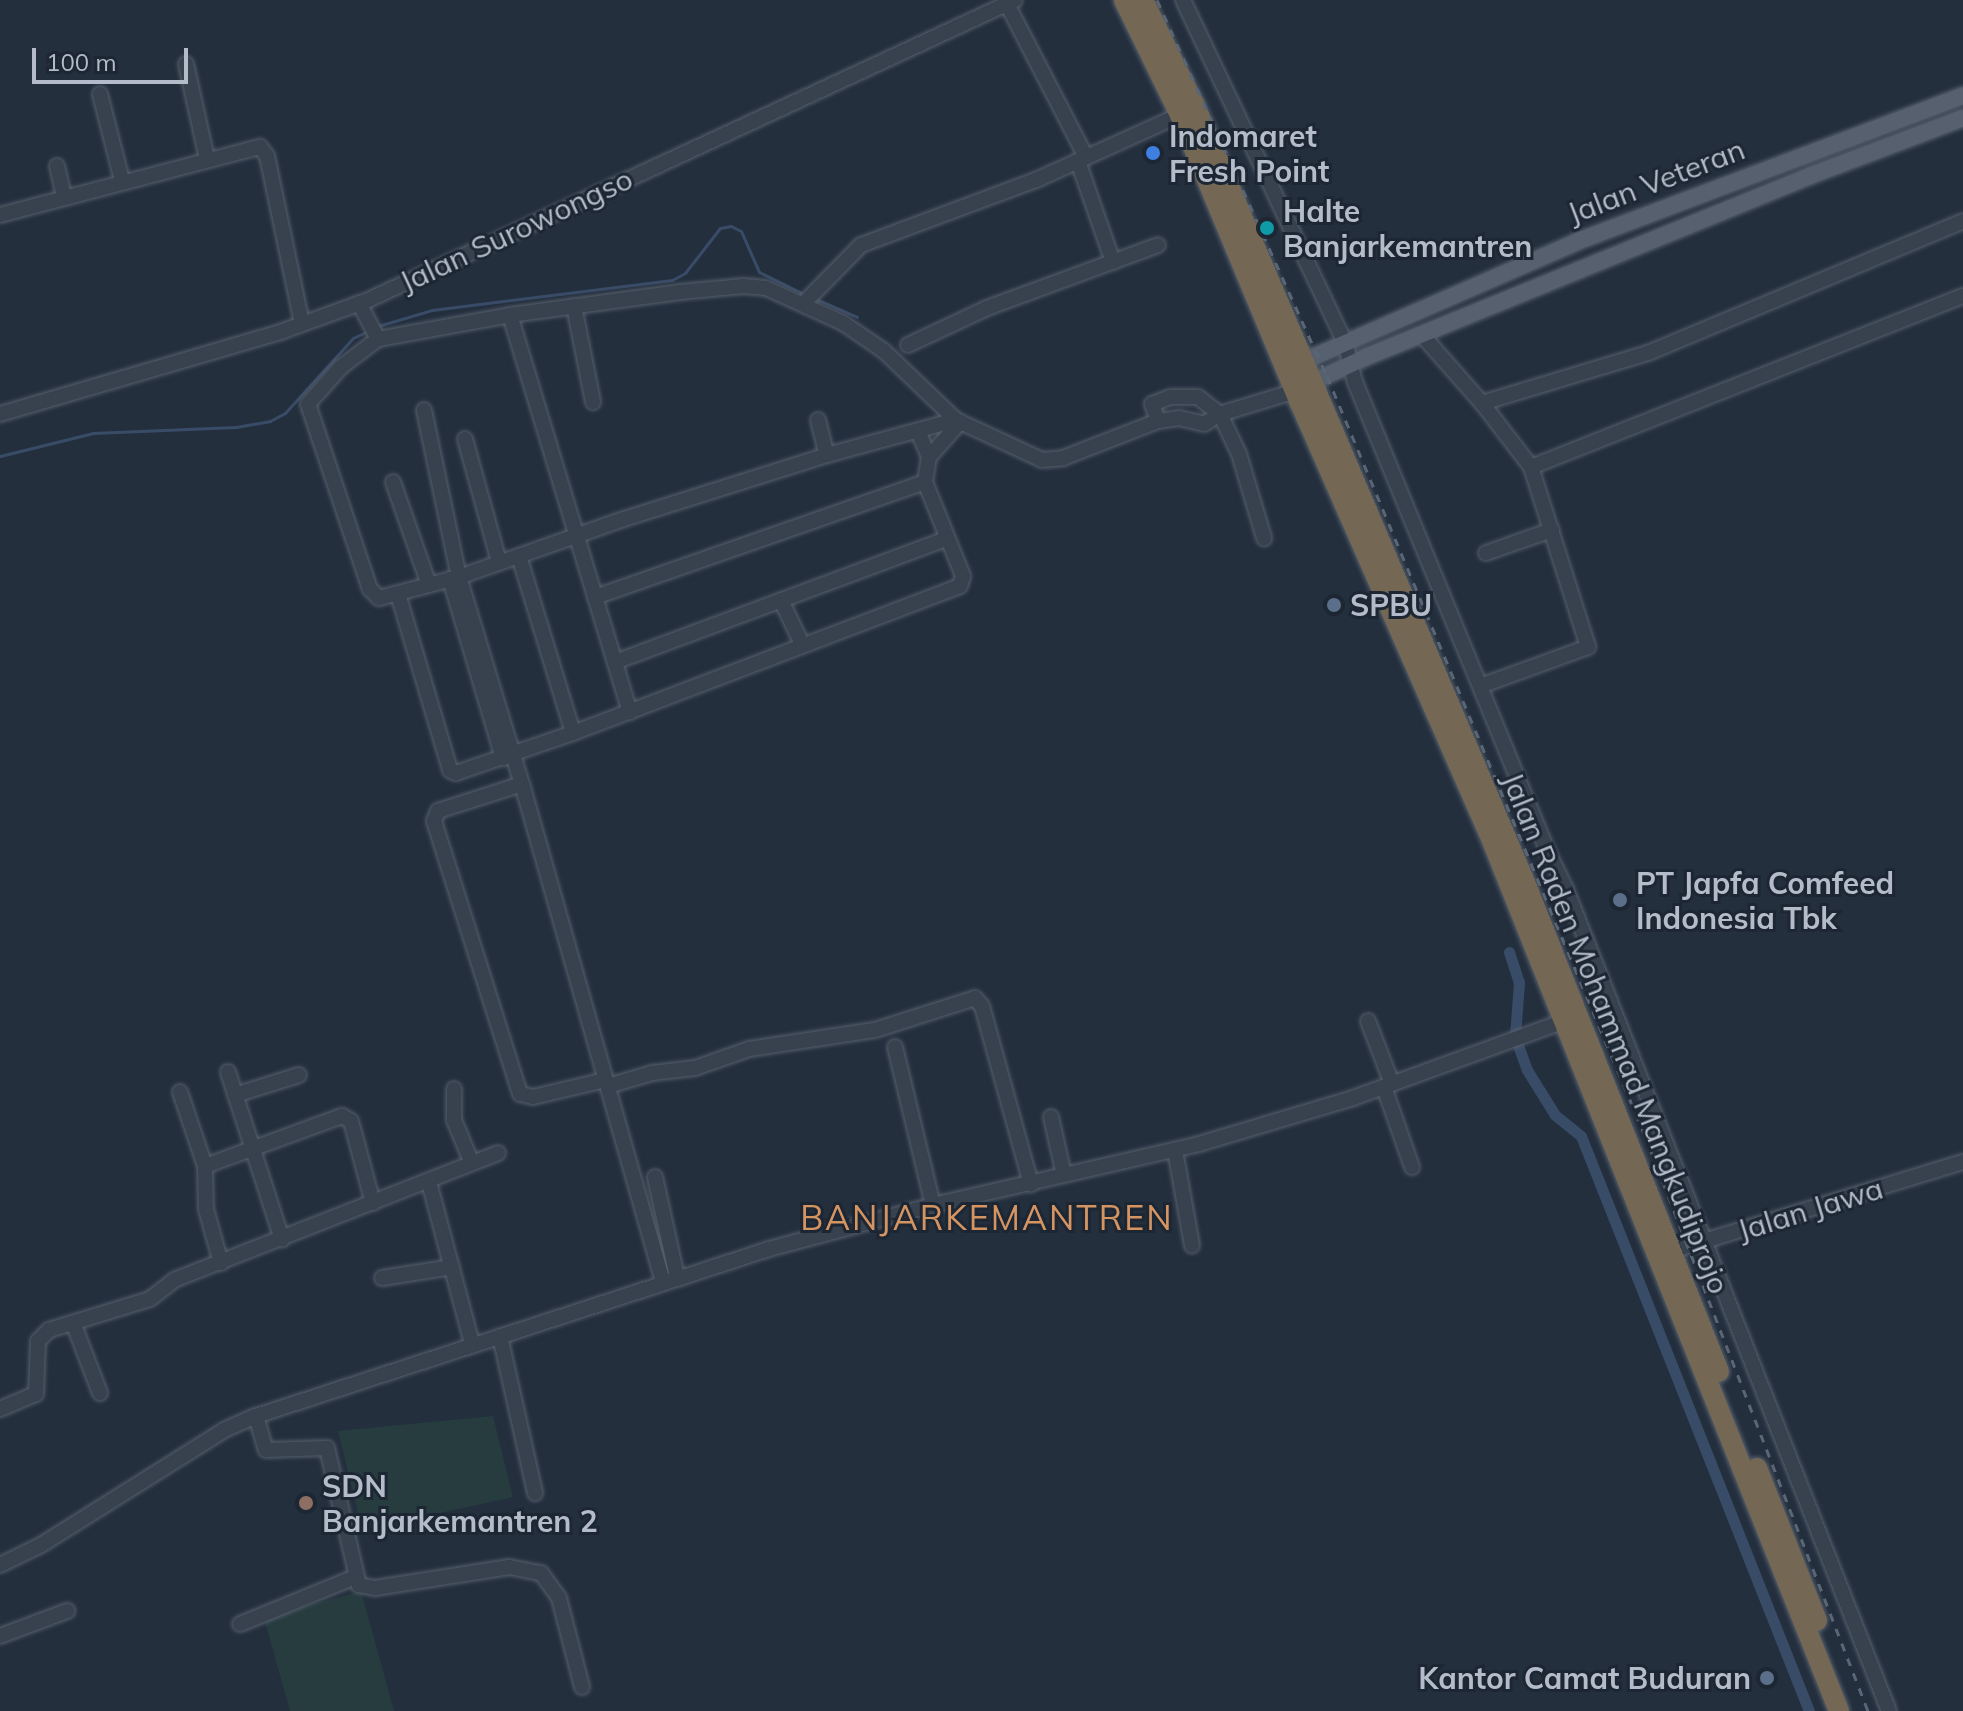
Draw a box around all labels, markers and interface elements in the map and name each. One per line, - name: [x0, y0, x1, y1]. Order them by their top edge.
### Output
- scale bar: [36, 32, 192, 82]
- text: 100 m: [46, 47, 117, 77]
- place label: Indomaret Fresh Point: [1169, 118, 1329, 188]
- street label: Jalan Veteran: [1562, 131, 1750, 231]
- marker: Indomaret Fresh Point: [1144, 144, 1162, 162]
- street label: Jalan Surowongso: [394, 160, 638, 300]
- place label: Halte Banjarkemantren: [1283, 193, 1532, 264]
- marker: Halte Banjarkemantren: [1258, 219, 1276, 237]
- place label: SPBU: [1350, 587, 1432, 623]
- marker: SPBU: [1325, 596, 1343, 614]
- street label: Jalan Raden Mohammad Mangkudiprojo: [1495, 767, 1737, 1299]
- place label: PT Japfa Comfeed Indonesia Tbk: [1636, 865, 1894, 936]
- marker: PT Japfa Comfeed Indonesia Tbk: [1611, 891, 1629, 909]
- street label: Jalan Jawa: [1733, 1170, 1887, 1248]
- district label: BANJARKEMANTREN: [800, 1198, 1174, 1238]
- place label: SDN Banjarkemantren 2: [322, 1468, 598, 1538]
- marker: SDN Banjarkemantren 2: [297, 1494, 315, 1512]
- place label: Kantor Camat Buduran: [1418, 1660, 1751, 1696]
- marker: Kantor Camat Buduran: [1758, 1669, 1776, 1687]

